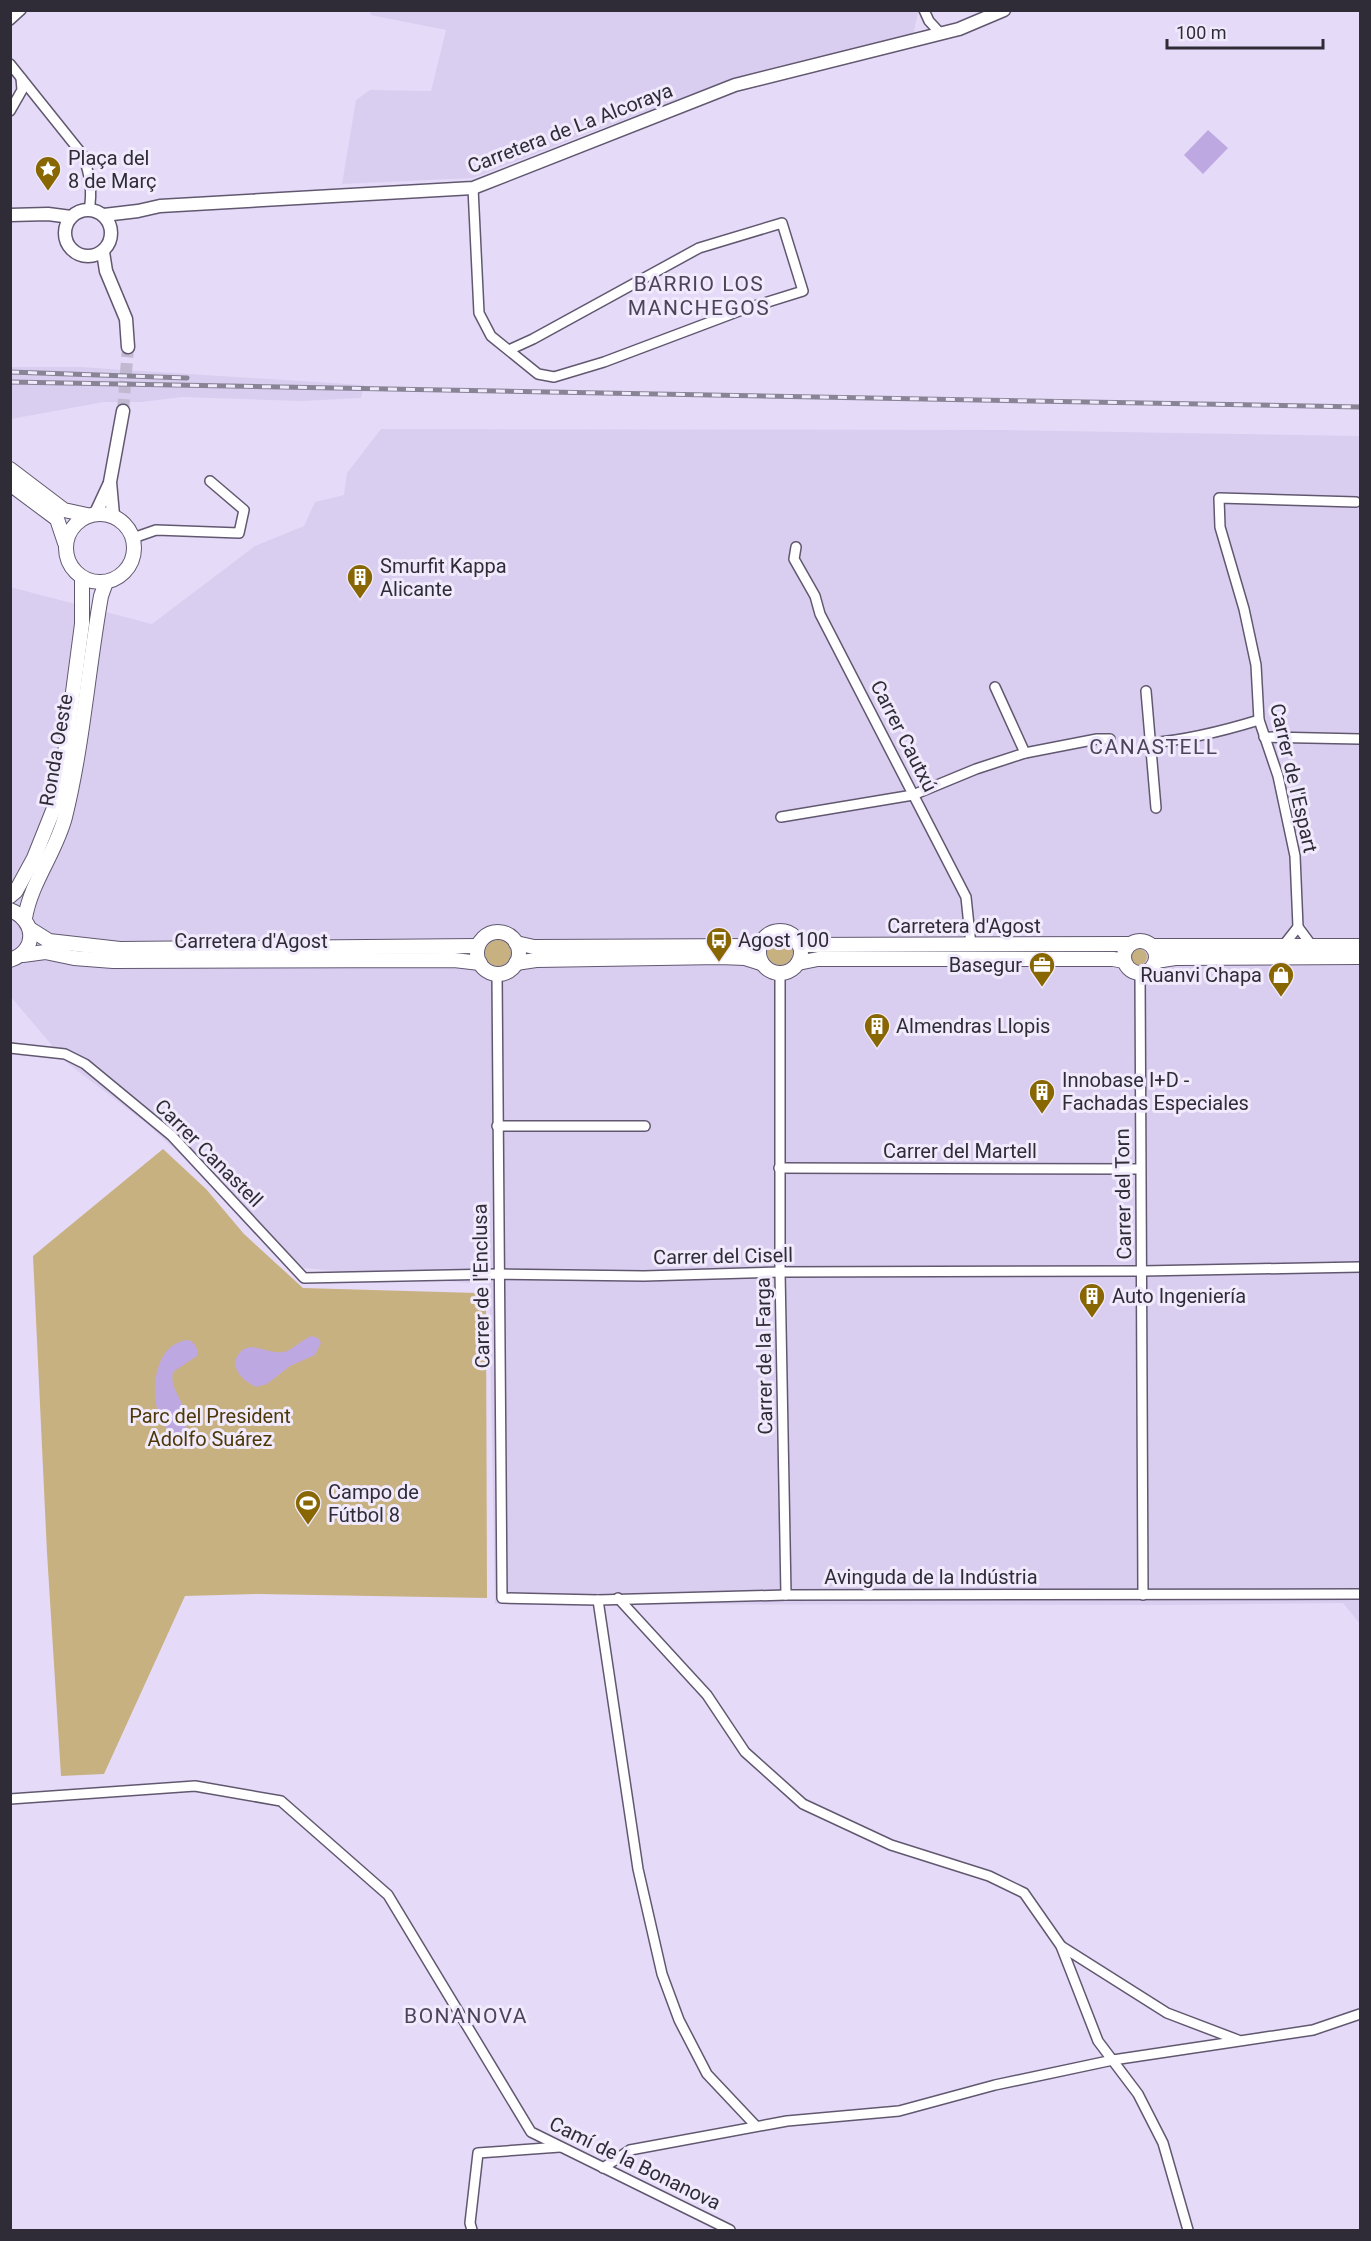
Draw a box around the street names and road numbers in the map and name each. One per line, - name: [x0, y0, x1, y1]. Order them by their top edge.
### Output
- street label: Carretera de La Alcoraya: [464, 78, 676, 178]
- street label: Carrer Cautxú: [866, 676, 942, 796]
- street label: Ronda Oeste: [34, 692, 78, 808]
- street label: Carrer de l'Espart: [1265, 701, 1323, 855]
- street label: Carretera d'Agost: [887, 914, 1041, 938]
- street label: Carretera d'Agost: [174, 929, 328, 953]
- street label: Carrer Canastell: [150, 1094, 268, 1212]
- street label: Carrer del Torn: [1110, 1128, 1136, 1260]
- street label: Carrer del Martell: [883, 1139, 1037, 1163]
- street label: Carrer de l'Enclusa: [468, 1203, 494, 1369]
- street label: Carrer del Cisell: [653, 1243, 793, 1269]
- street label: Carrer de la Farga: [751, 1277, 777, 1435]
- street label: Avinguda de la Indústria: [824, 1565, 1038, 1589]
- street label: Camí de la Bonanova: [546, 2111, 724, 2215]

